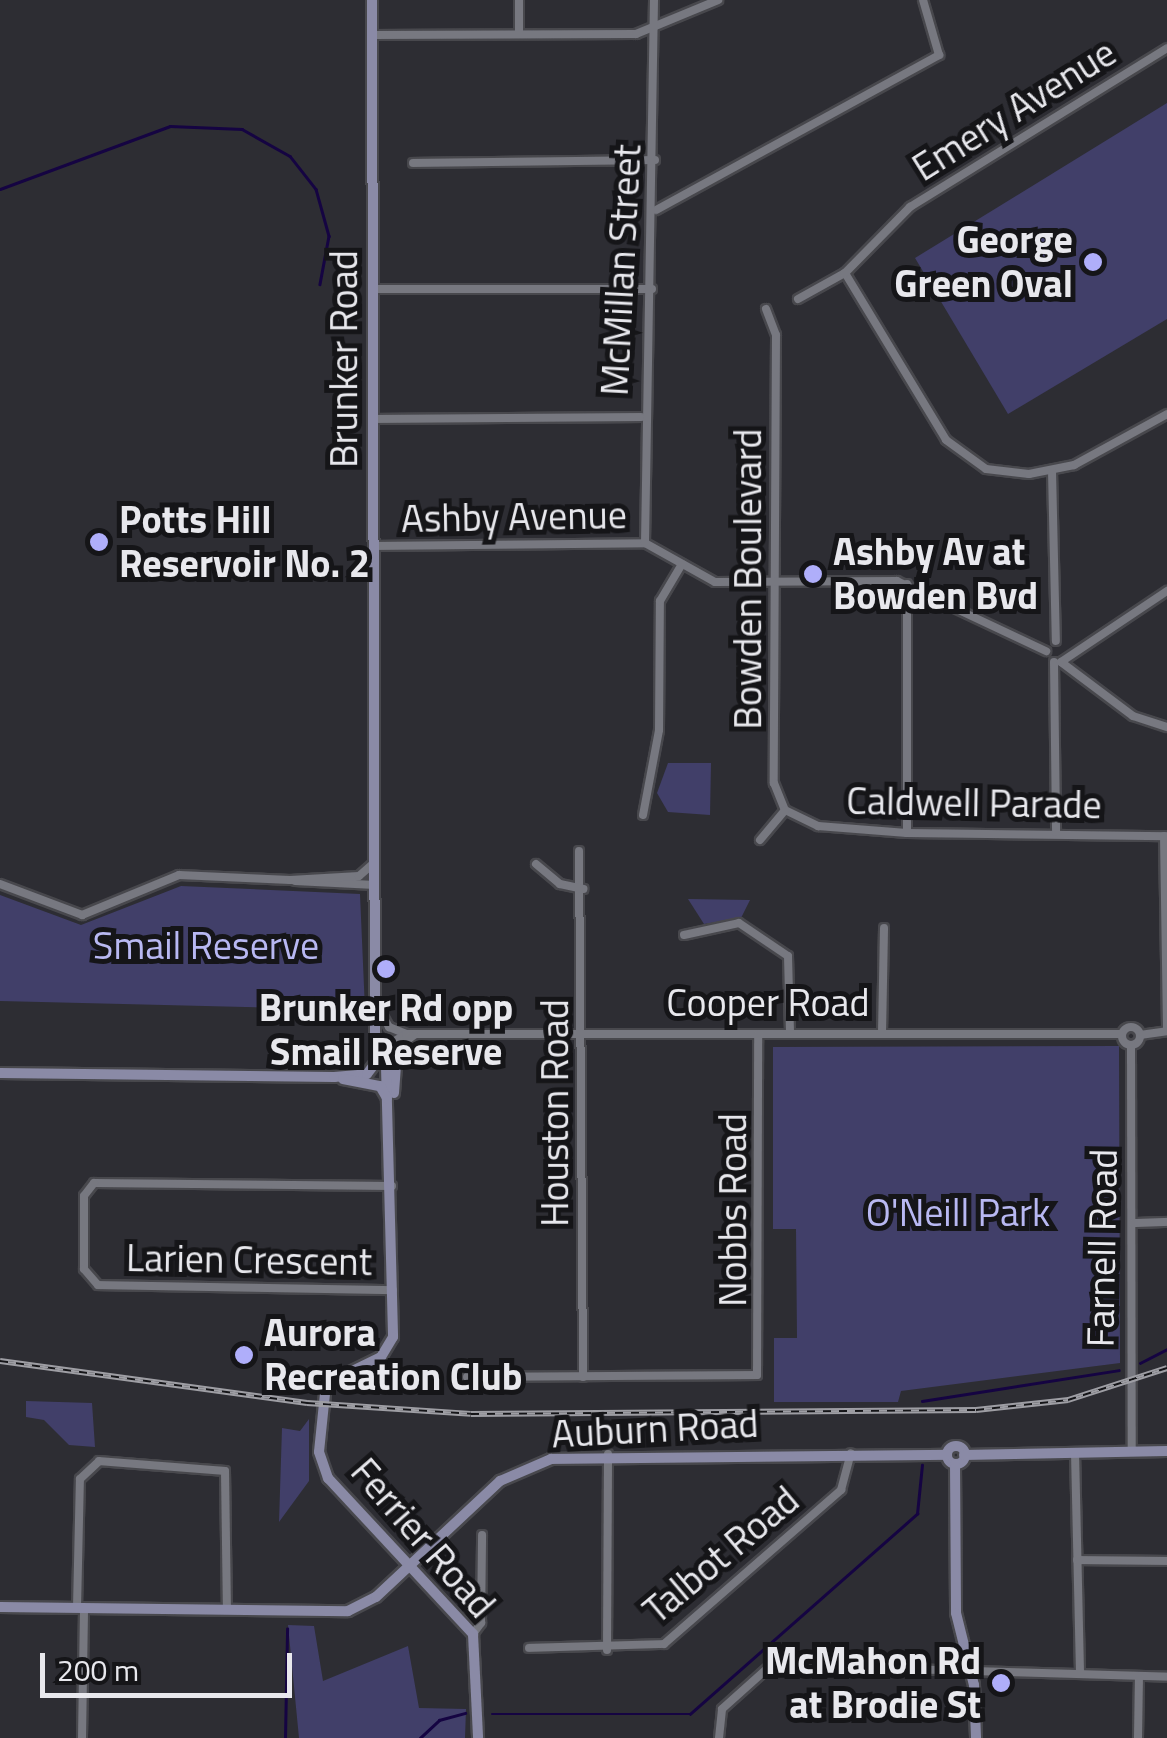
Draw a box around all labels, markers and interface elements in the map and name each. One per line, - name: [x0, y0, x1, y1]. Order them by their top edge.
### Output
- street label: Emery Avenue: [904, 30, 1124, 190]
- street label: McMillan Street: [592, 143, 650, 397]
- place label: George Green Oval: [894, 217, 1073, 306]
- street label: Brunker Road: [321, 250, 367, 468]
- marker: George Green Oval: [1082, 251, 1104, 273]
- street label: Bowden Boulevard: [725, 428, 771, 730]
- street label: Ashby Avenue: [401, 492, 627, 542]
- place label: Potts Hill Reservoir No. 2: [119, 497, 370, 586]
- place label: Ashby Av at Bowden Bvd: [833, 529, 1038, 618]
- marker: Potts Hill Reservoir No. 2: [88, 531, 110, 553]
- marker: Ashby Av at Bowden Bvd: [802, 563, 824, 585]
- street label: Caldwell Parade: [846, 778, 1102, 828]
- park label: Smail Reserve: [93, 923, 319, 969]
- marker: Brunker Rd opp Smail Reserve: [375, 958, 397, 980]
- street label: Cooper Road: [666, 980, 870, 1026]
- place label: Brunker Rd opp Smail Reserve: [259, 985, 513, 1074]
- street label: Houston Road: [532, 999, 578, 1227]
- street label: Nobbs Road: [710, 1113, 756, 1307]
- street label: Farnell Road: [1077, 1148, 1127, 1348]
- park label: O'Neill Park: [866, 1190, 1050, 1236]
- street label: Larien Crescent: [126, 1235, 372, 1285]
- place label: Aurora Recreation Club: [264, 1310, 522, 1400]
- marker: Aurora Recreation Club: [233, 1344, 255, 1366]
- street label: Auburn Road: [550, 1401, 760, 1457]
- street label: Ferrier Road: [341, 1449, 505, 1627]
- street label: Talbot Road: [634, 1477, 808, 1633]
- scale bar: [45, 1633, 298, 1695]
- place label: McMahon Rd at Brodie St: [765, 1638, 981, 1728]
- text: 200 m: [57, 1647, 139, 1693]
- marker: McMahon Rd at Brodie St: [990, 1672, 1012, 1694]

